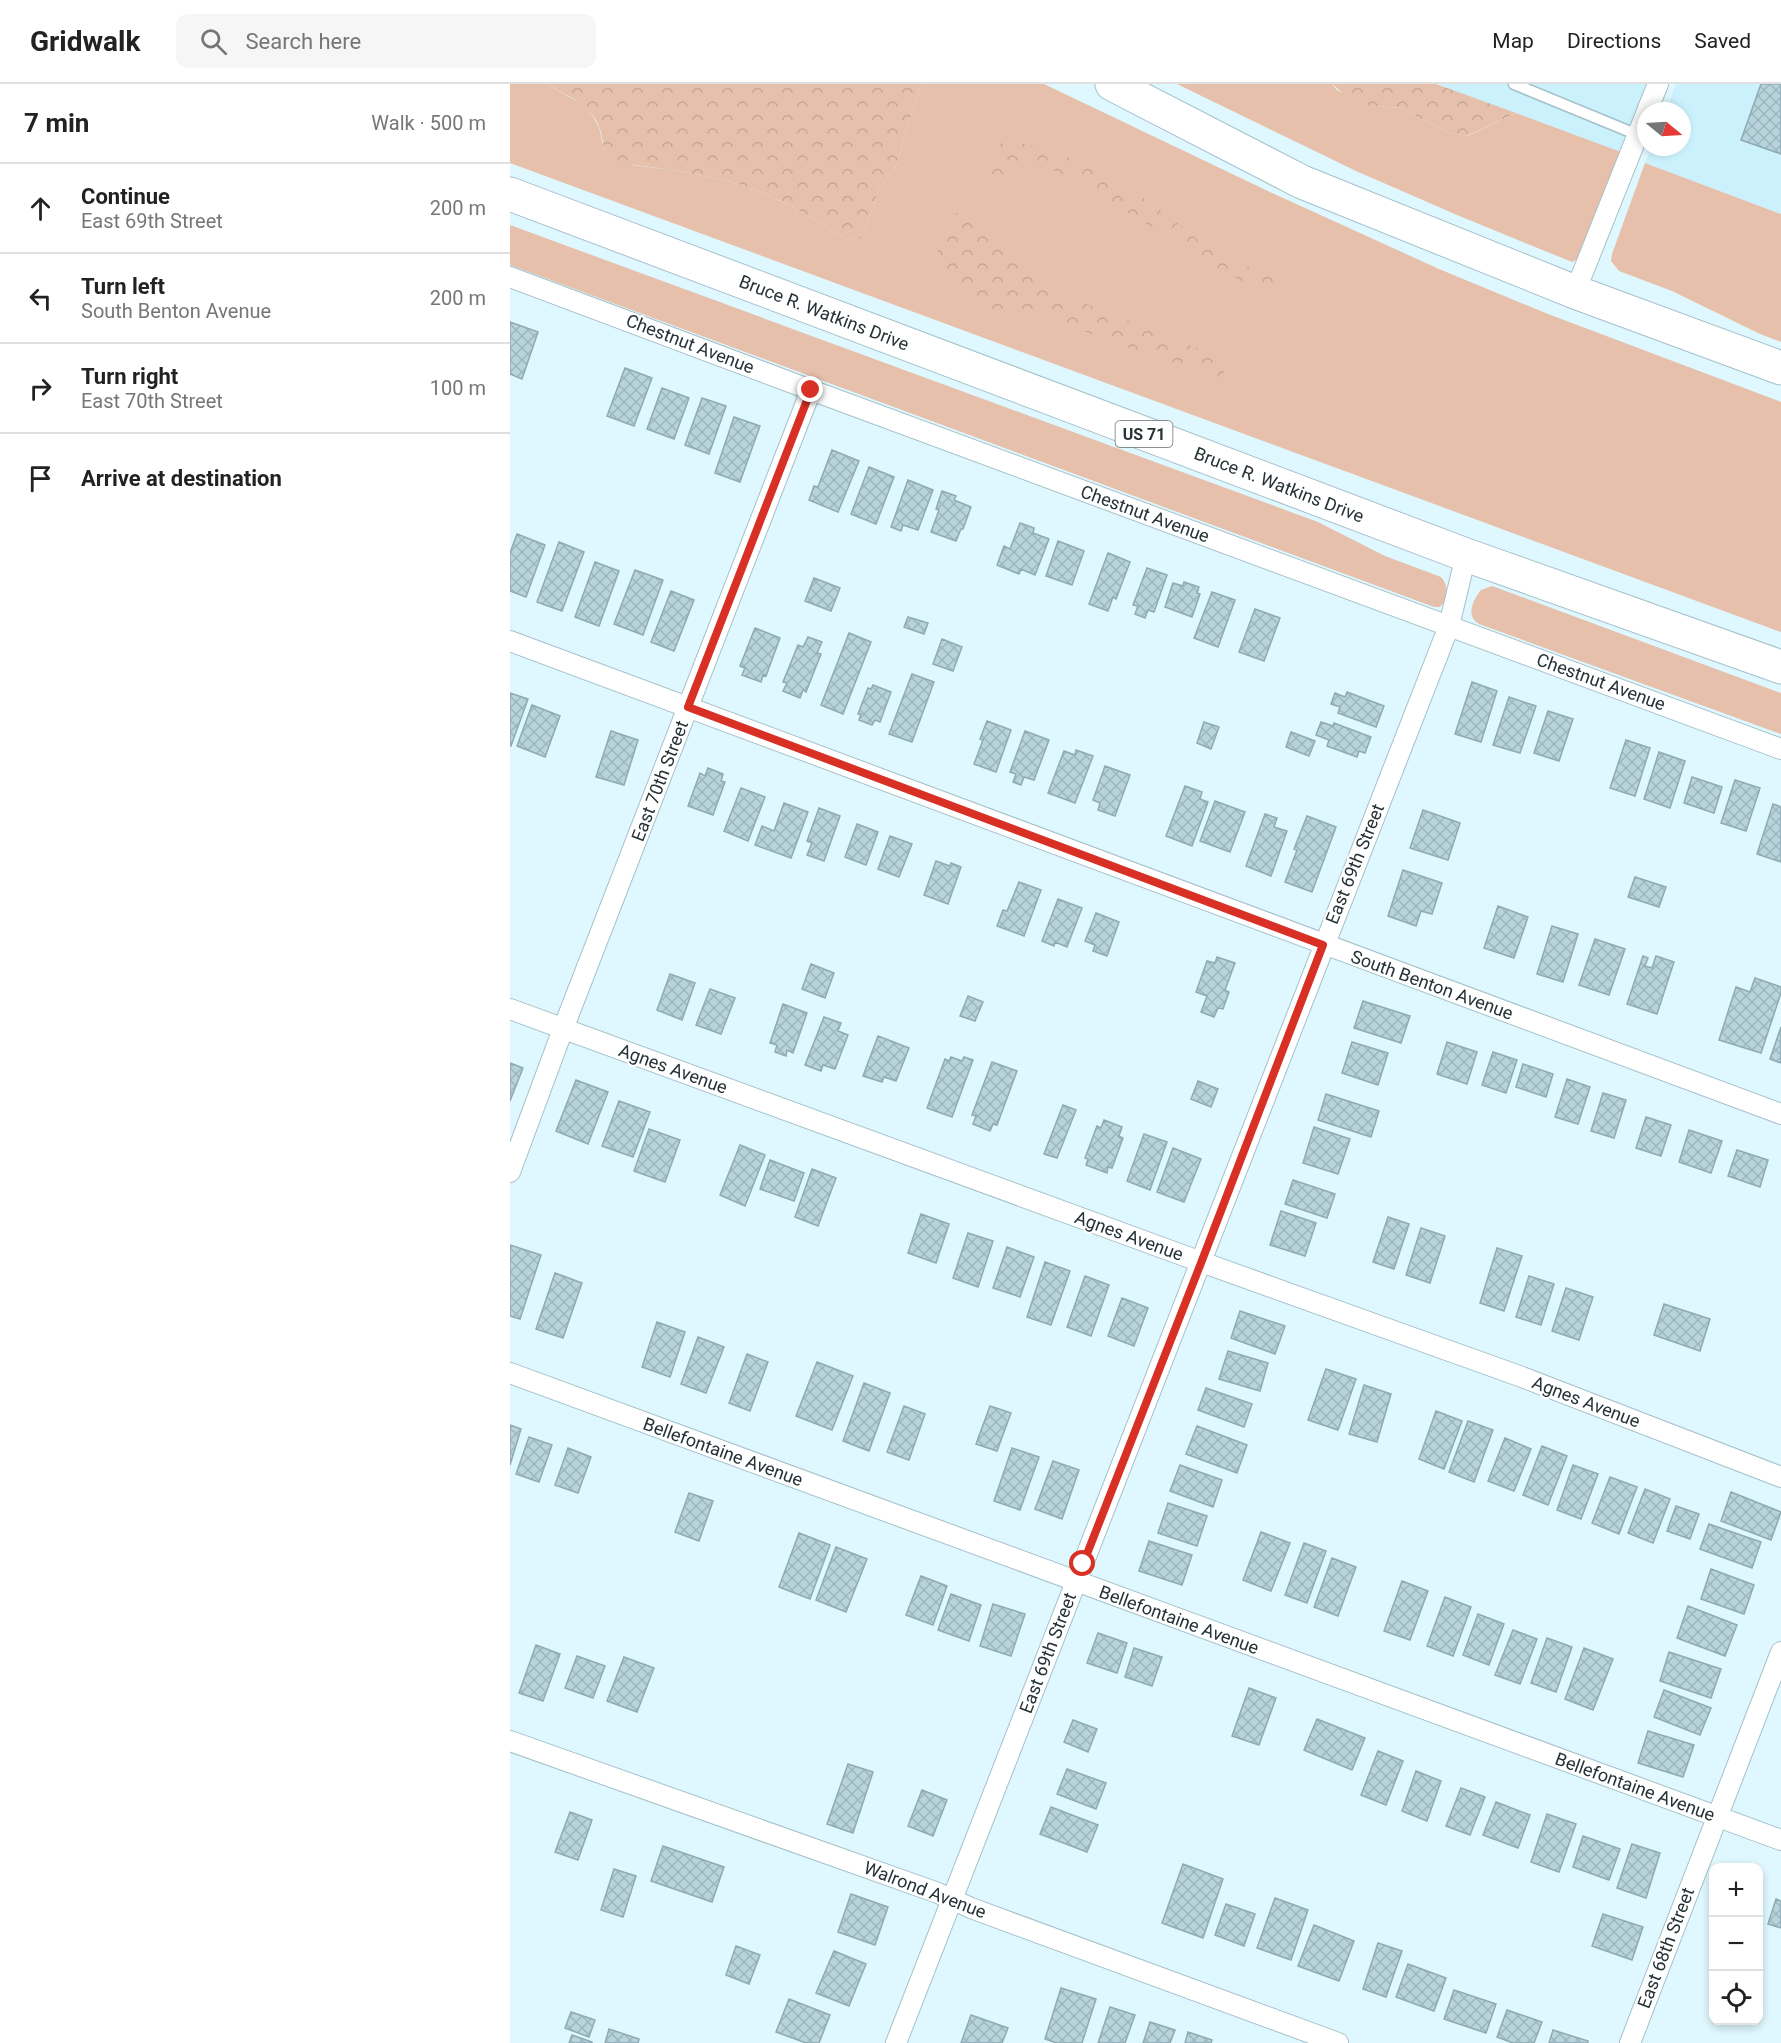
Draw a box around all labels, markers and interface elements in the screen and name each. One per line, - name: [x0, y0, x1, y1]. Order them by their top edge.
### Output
- search box: [176, 14, 596, 68]
- text: Gridwalk: [30, 25, 140, 58]
- icon: search: [197, 25, 230, 58]
- text: Search here: [245, 29, 361, 54]
- text: Map: [1492, 29, 1534, 53]
- text: Directions: [1567, 29, 1661, 53]
- text: Saved: [1694, 29, 1751, 53]
- north arrow: [1637, 102, 1691, 156]
- text: 7 min: [24, 108, 89, 138]
- text: Walk · 500 m: [371, 111, 486, 135]
- text: Continue: [81, 184, 170, 209]
- icon: ahead: [24, 192, 57, 225]
- text: 200 m: [430, 196, 486, 220]
- text: East 69th Street: [81, 209, 223, 233]
- street label: Bruce R. Watkins Drive: [736, 270, 912, 355]
- text: Turn left: [81, 274, 165, 299]
- icon: left: [24, 282, 57, 315]
- text: 200 m: [430, 286, 486, 310]
- text: South Benton Avenue: [81, 299, 271, 323]
- street label: Chestnut Avenue: [623, 309, 757, 378]
- text: Turn right: [81, 364, 178, 389]
- icon: right: [24, 372, 57, 405]
- text: 100 m: [430, 376, 486, 400]
- route end: [797, 376, 823, 402]
- text: East 70th Street: [81, 389, 223, 413]
- road number: US 71: [1116, 421, 1172, 447]
- street label: Bruce R. Watkins Drive: [1191, 442, 1367, 527]
- icon: arrive: [24, 462, 57, 495]
- text: Arrive at destination: [81, 466, 282, 491]
- street label: Chestnut Avenue: [1078, 481, 1212, 547]
- street label: Chestnut Avenue: [1534, 649, 1668, 715]
- street label: East 70th Street: [627, 717, 692, 844]
- street label: East 69th Street: [1321, 801, 1388, 927]
- street label: South Benton Avenue: [1348, 945, 1516, 1024]
- street label: Agnes Avenue: [616, 1039, 730, 1098]
- street label: Agnes Avenue: [1072, 1206, 1186, 1265]
- street label: Agnes Avenue: [1529, 1371, 1643, 1432]
- street label: Bellefontaine Avenue: [640, 1413, 806, 1490]
- route start: [1069, 1550, 1095, 1576]
- street label: Bellefontaine Avenue: [1096, 1581, 1262, 1658]
- street label: East 69th Street: [1015, 1589, 1080, 1716]
- street label: Bellefontaine Avenue: [1552, 1748, 1718, 1825]
- street label: Walrond Avenue: [861, 1857, 989, 1923]
- map controls: [1709, 1863, 1763, 2025]
- button: +: [1709, 1863, 1763, 1917]
- street label: East 68th Street: [1633, 1884, 1698, 2011]
- button: −: [1709, 1917, 1763, 1971]
- button: locate: [1709, 1971, 1763, 2025]

